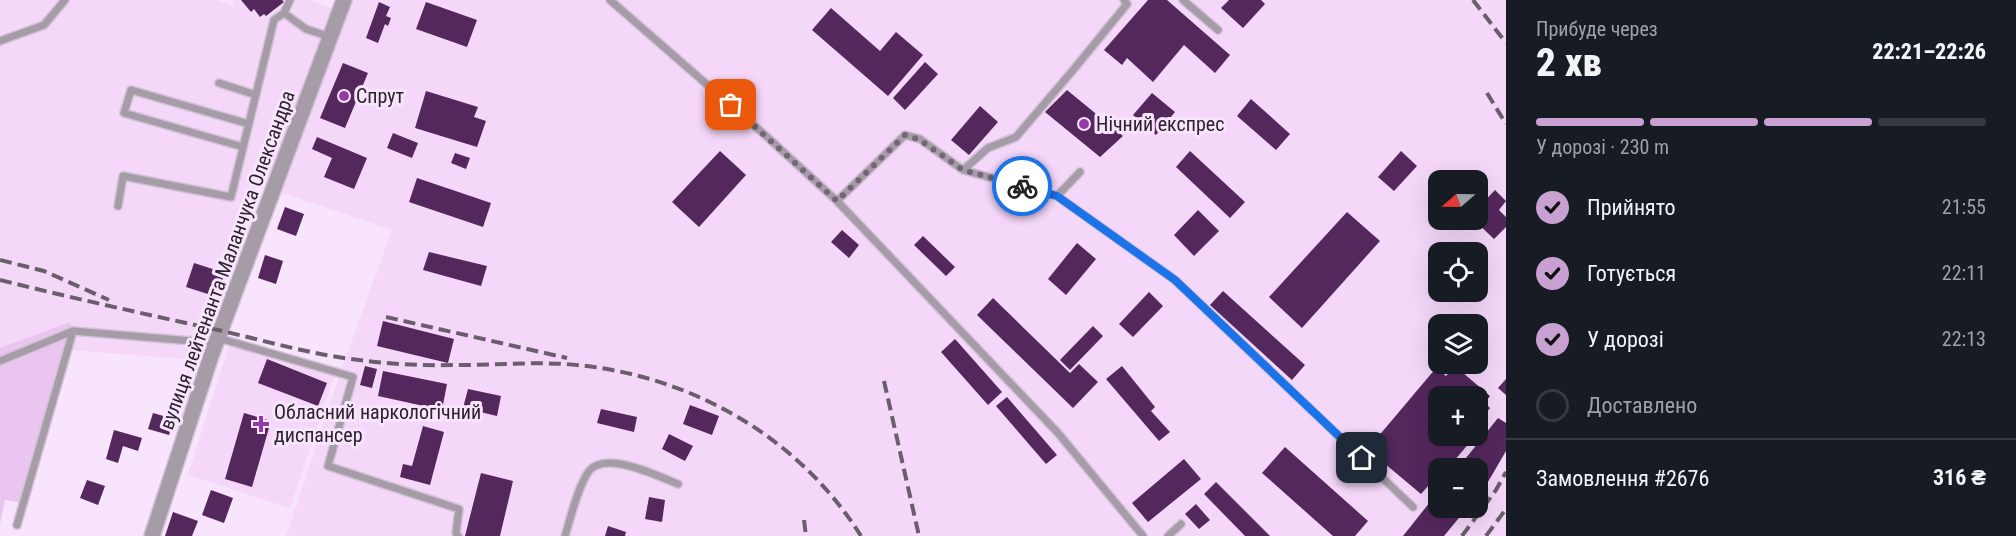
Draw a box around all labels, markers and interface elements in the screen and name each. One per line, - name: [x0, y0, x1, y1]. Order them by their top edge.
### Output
- text: Прибуде через: [1536, 17, 1658, 41]
- text: 22:21–22:26: [1872, 39, 1986, 64]
- text: 2 хв: [1536, 40, 1602, 86]
- pin: [705, 79, 756, 130]
- place label: Спрут: [356, 84, 404, 108]
- street label: вулиця лейтенанта Маланчука Олександра: [154, 87, 300, 433]
- icon: bag: [714, 88, 747, 121]
- marker: Спрут: [337, 89, 351, 103]
- place label: Нічний експрес: [1096, 112, 1224, 136]
- marker: Нічний експрес: [1077, 117, 1091, 131]
- text: У дорозі · 230 m: [1536, 135, 1669, 159]
- courier: [992, 156, 1052, 216]
- icon: bike: [1006, 170, 1039, 203]
- north arrow: [1428, 170, 1488, 230]
- map controls: [1428, 170, 1488, 518]
- icon: check: [1536, 191, 1569, 224]
- text: Прийнято: [1587, 195, 1676, 220]
- text: 21:55: [1942, 195, 1986, 219]
- button: locate: [1428, 242, 1488, 302]
- icon: check: [1536, 257, 1569, 290]
- text: Готується: [1587, 261, 1676, 286]
- text: 22:11: [1942, 261, 1986, 285]
- button: layers: [1428, 314, 1488, 374]
- icon: check: [1536, 323, 1569, 356]
- text: У дорозі: [1587, 327, 1664, 352]
- text: 22:13: [1942, 327, 1986, 351]
- button: +: [1428, 386, 1488, 446]
- text: Доставлено: [1587, 393, 1697, 418]
- place label: Обласний наркологічний диспансер: [274, 400, 481, 447]
- marker: Обласний наркологічний диспансер: [252, 415, 270, 433]
- pin: [1336, 432, 1387, 483]
- icon: home: [1345, 441, 1378, 474]
- button: −: [1428, 458, 1488, 518]
- text: 316 ₴: [1933, 465, 1986, 490]
- text: Замовлення #2676: [1536, 466, 1709, 491]

